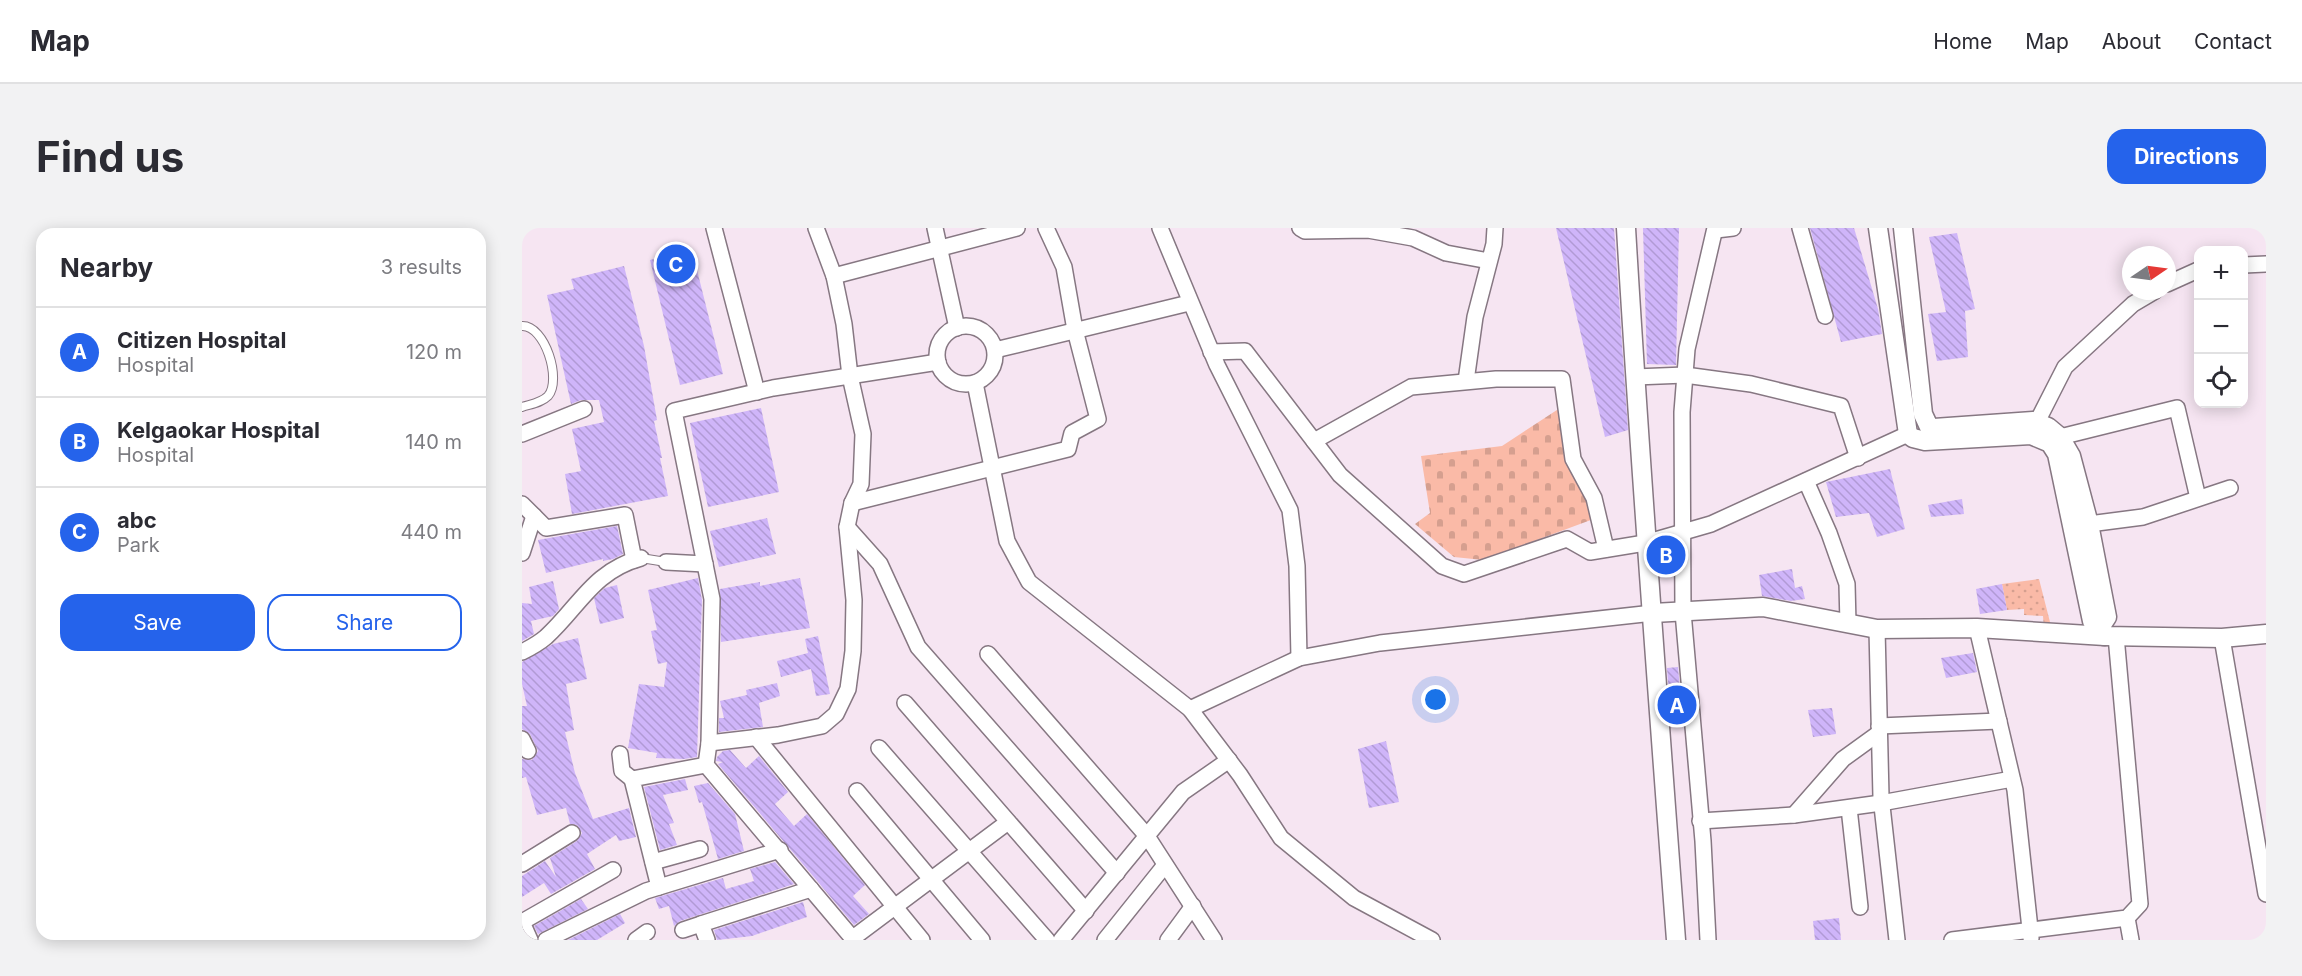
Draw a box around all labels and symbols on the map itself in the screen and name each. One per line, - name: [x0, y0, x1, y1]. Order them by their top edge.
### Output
- pin: C: [656, 242, 696, 286]
- north arrow: [2122, 246, 2176, 300]
- pin: B: [1646, 532, 1686, 578]
- pin: A: [1658, 682, 1696, 728]
- your location: [1421, 685, 1450, 714]

